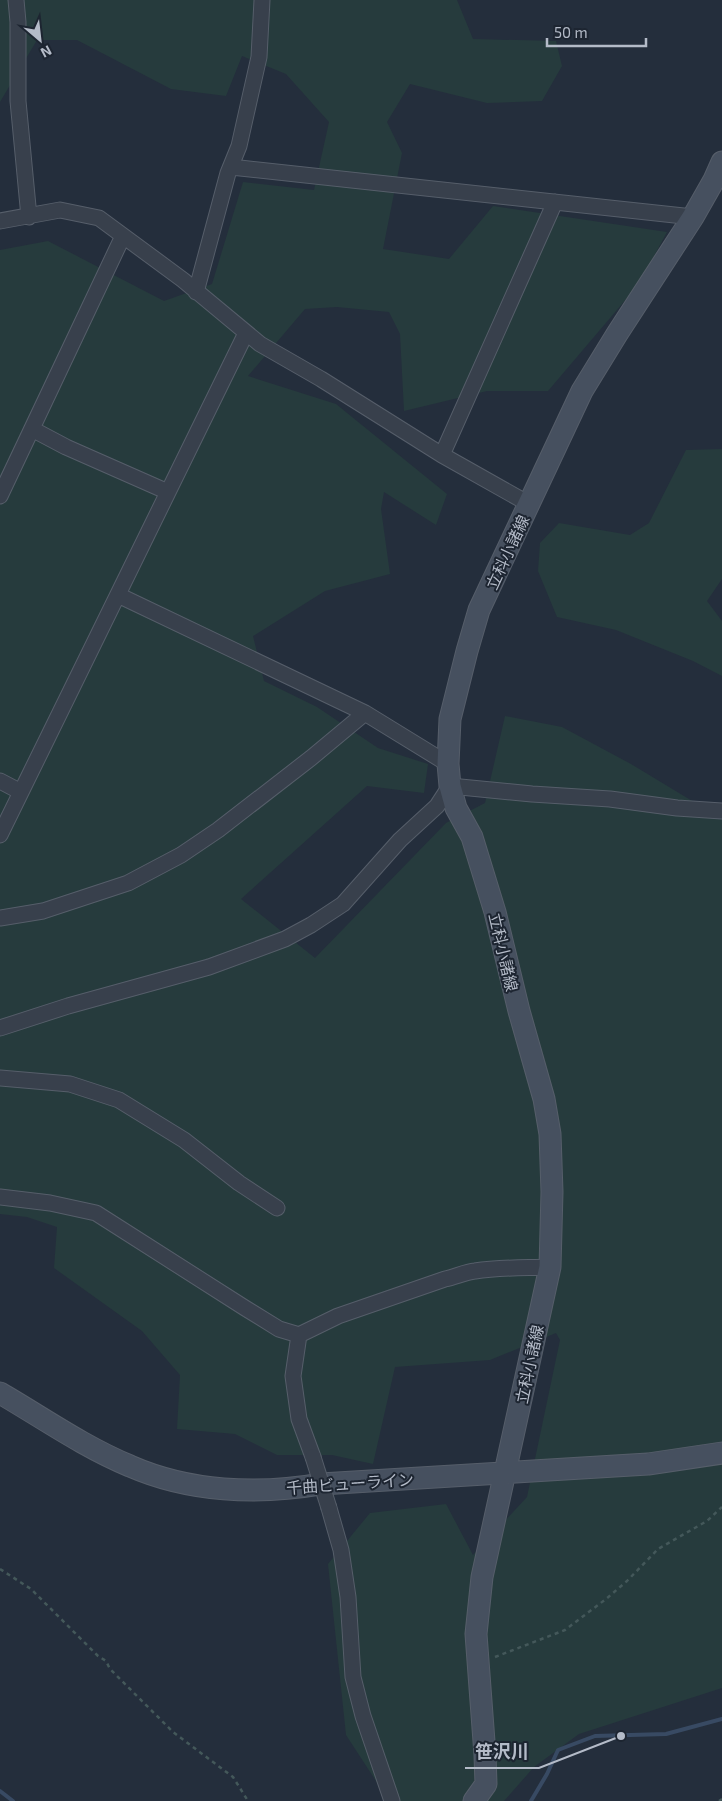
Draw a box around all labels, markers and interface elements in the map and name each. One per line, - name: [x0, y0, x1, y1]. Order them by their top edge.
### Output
- north arrow: [15, 15, 65, 65]
- scale bar: [547, 15, 646, 47]
- text: 50 m: [554, 23, 588, 41]
- text: N: [38, 42, 55, 62]
- street label: 立科小諸線: [481, 512, 533, 592]
- street label: 立科小諸線: [486, 911, 522, 993]
- street label: 立科小諸線: [511, 1323, 547, 1405]
- street label: 千曲ビューライン: [285, 1469, 415, 1497]
- callout: 笹沢川: [465, 1735, 539, 1768]
- text: 笹沢川: [475, 1740, 529, 1762]

